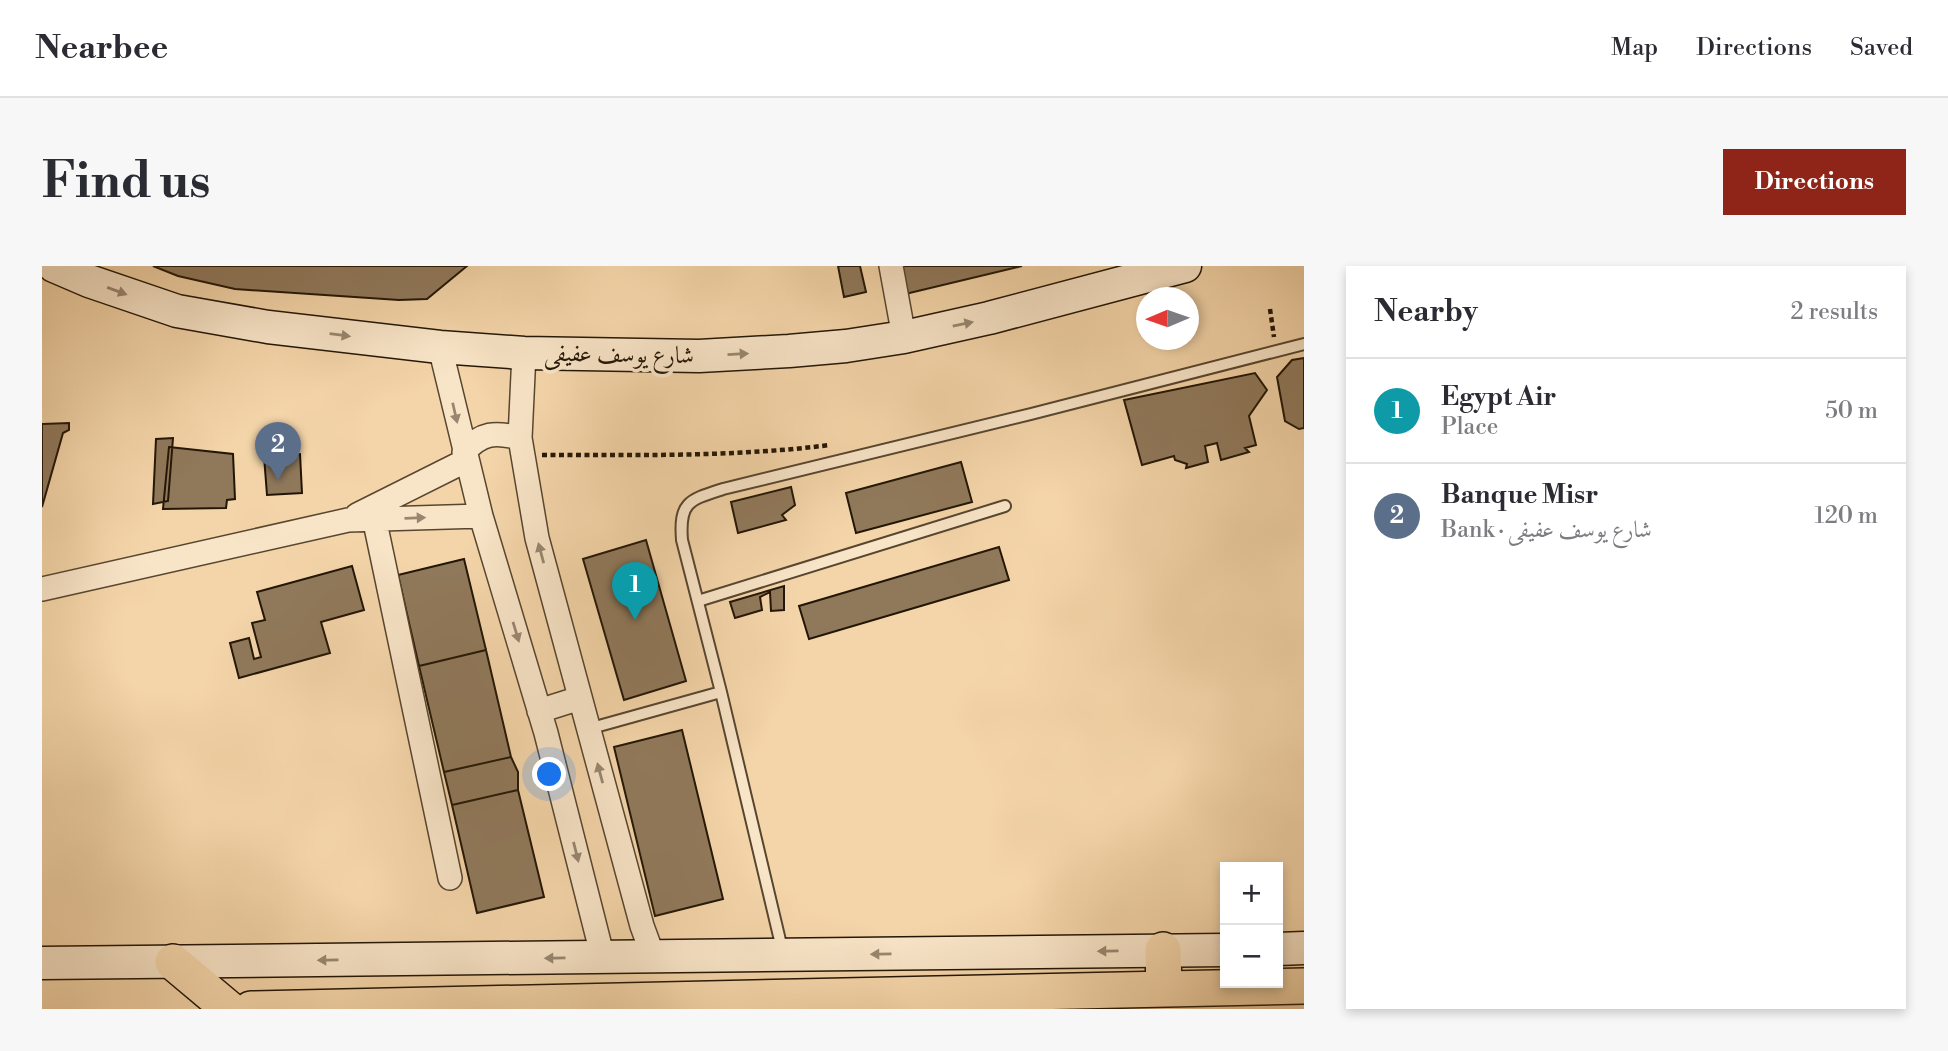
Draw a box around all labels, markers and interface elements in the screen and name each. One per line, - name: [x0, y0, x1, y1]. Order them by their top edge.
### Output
- text: Nearbee: [35, 28, 168, 69]
- text: Map: [1611, 33, 1658, 63]
- text: Directions: [1696, 33, 1812, 63]
- text: Saved: [1850, 33, 1913, 63]
- button: Directions: [1723, 149, 1906, 215]
- text: Find us: [42, 152, 211, 213]
- one-way arrow: [107, 286, 128, 297]
- north arrow: [1136, 287, 1199, 350]
- text: Nearby: [1374, 293, 1478, 331]
- text: 2 results: [1791, 298, 1878, 326]
- one-way arrow: [952, 318, 974, 329]
- one-way arrow: [329, 330, 351, 341]
- street label: شارع يوسف عفيفى: [544, 339, 694, 375]
- one-way arrow: [727, 348, 749, 359]
- text: Egypt Air: [1441, 381, 1557, 413]
- text: 1: [1391, 397, 1403, 425]
- text: 50 m: [1825, 397, 1878, 425]
- one-way arrow: [450, 402, 461, 424]
- text: Place: [1441, 413, 1498, 441]
- pin: 2: [255, 422, 301, 480]
- text: Banque Misr: [1441, 479, 1598, 511]
- text: 2: [1390, 502, 1404, 530]
- text: 120 m: [1814, 502, 1878, 530]
- one-way arrow: [404, 512, 426, 524]
- text: Bank · شارع يوسف عفيفى: [1441, 516, 1652, 544]
- one-way arrow: [535, 542, 546, 564]
- pin: 1: [612, 562, 658, 620]
- one-way arrow: [511, 622, 521, 643]
- your location: [532, 757, 566, 791]
- one-way arrow: [595, 762, 605, 783]
- one-way arrow: [571, 841, 582, 863]
- map controls: [1220, 862, 1283, 988]
- button: +: [1220, 862, 1283, 925]
- button: −: [1220, 925, 1283, 988]
- one-way arrow: [1097, 945, 1119, 957]
- one-way arrow: [869, 948, 891, 960]
- one-way arrow: [544, 952, 566, 964]
- one-way arrow: [316, 954, 338, 966]

